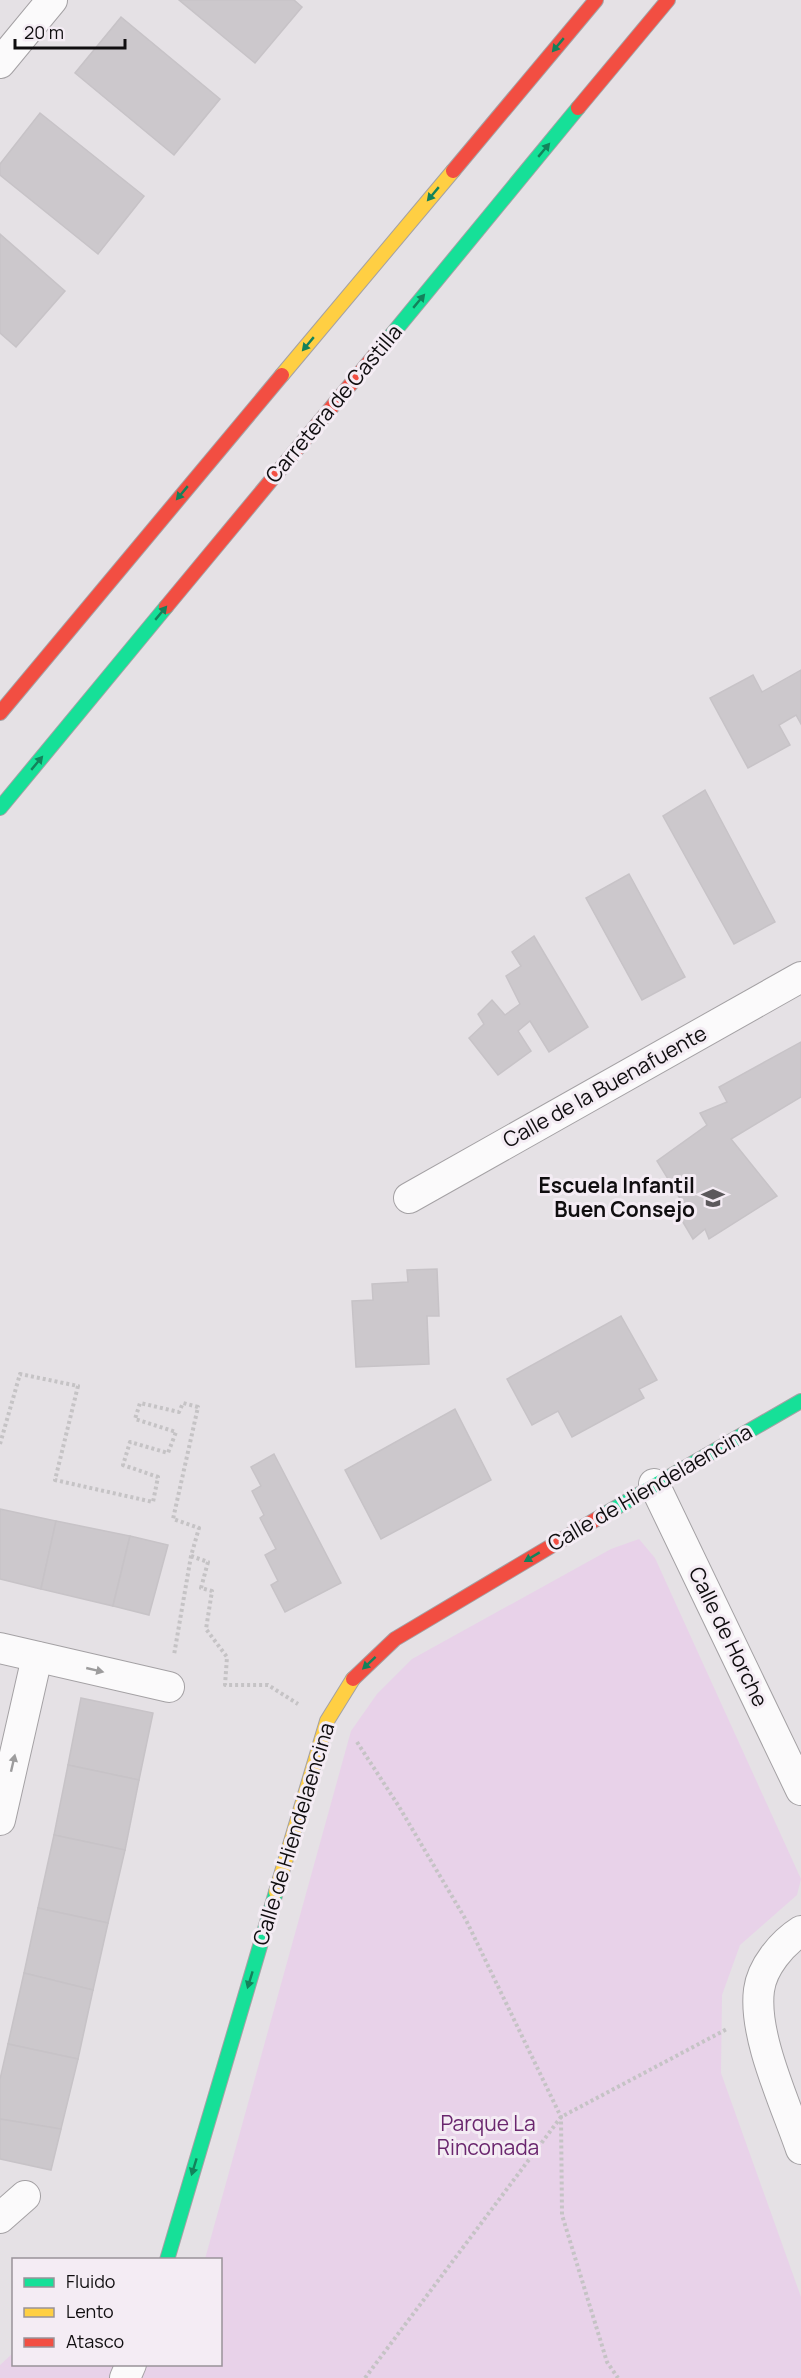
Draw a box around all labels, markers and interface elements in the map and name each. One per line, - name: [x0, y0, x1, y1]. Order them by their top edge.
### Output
- scale bar: [15, 12, 124, 50]
- text: 20 m: [24, 20, 64, 44]
- one-way arrow: [552, 37, 565, 52]
- one-way arrow: [537, 143, 549, 158]
- one-way arrow: [427, 186, 440, 201]
- one-way arrow: [413, 293, 426, 309]
- street label: Carretera de Castilla: [259, 318, 408, 488]
- one-way arrow: [301, 336, 314, 352]
- one-way arrow: [176, 485, 189, 501]
- one-way arrow: [155, 605, 168, 621]
- one-way arrow: [31, 755, 44, 771]
- street label: Calle de la Buenafuente: [498, 1018, 711, 1154]
- place label: Escuela Infantil Buen Consejo: [539, 1171, 695, 1223]
- school or university icon: Escuela Infantil Buen Consejo: [700, 1185, 726, 1211]
- street label: Calle de Hiendelaencina: [542, 1417, 757, 1557]
- one-way arrow: [524, 1552, 540, 1563]
- street label: Calle de Horche: [683, 1562, 775, 1711]
- one-way arrow: [361, 1656, 376, 1670]
- one-way arrow: [85, 1665, 104, 1675]
- street label: Calle de Hiendelaencina: [246, 1719, 340, 1949]
- one-way arrow: [9, 1753, 18, 1772]
- one-way arrow: [245, 1971, 254, 1989]
- park label: Parque La Rinconada: [437, 2109, 539, 2161]
- one-way arrow: [189, 2158, 198, 2176]
- legend: [12, 2258, 222, 2366]
- text: Fluido: [66, 2269, 115, 2293]
- text: Lento: [66, 2299, 114, 2323]
- text: Atasco: [66, 2329, 124, 2353]

